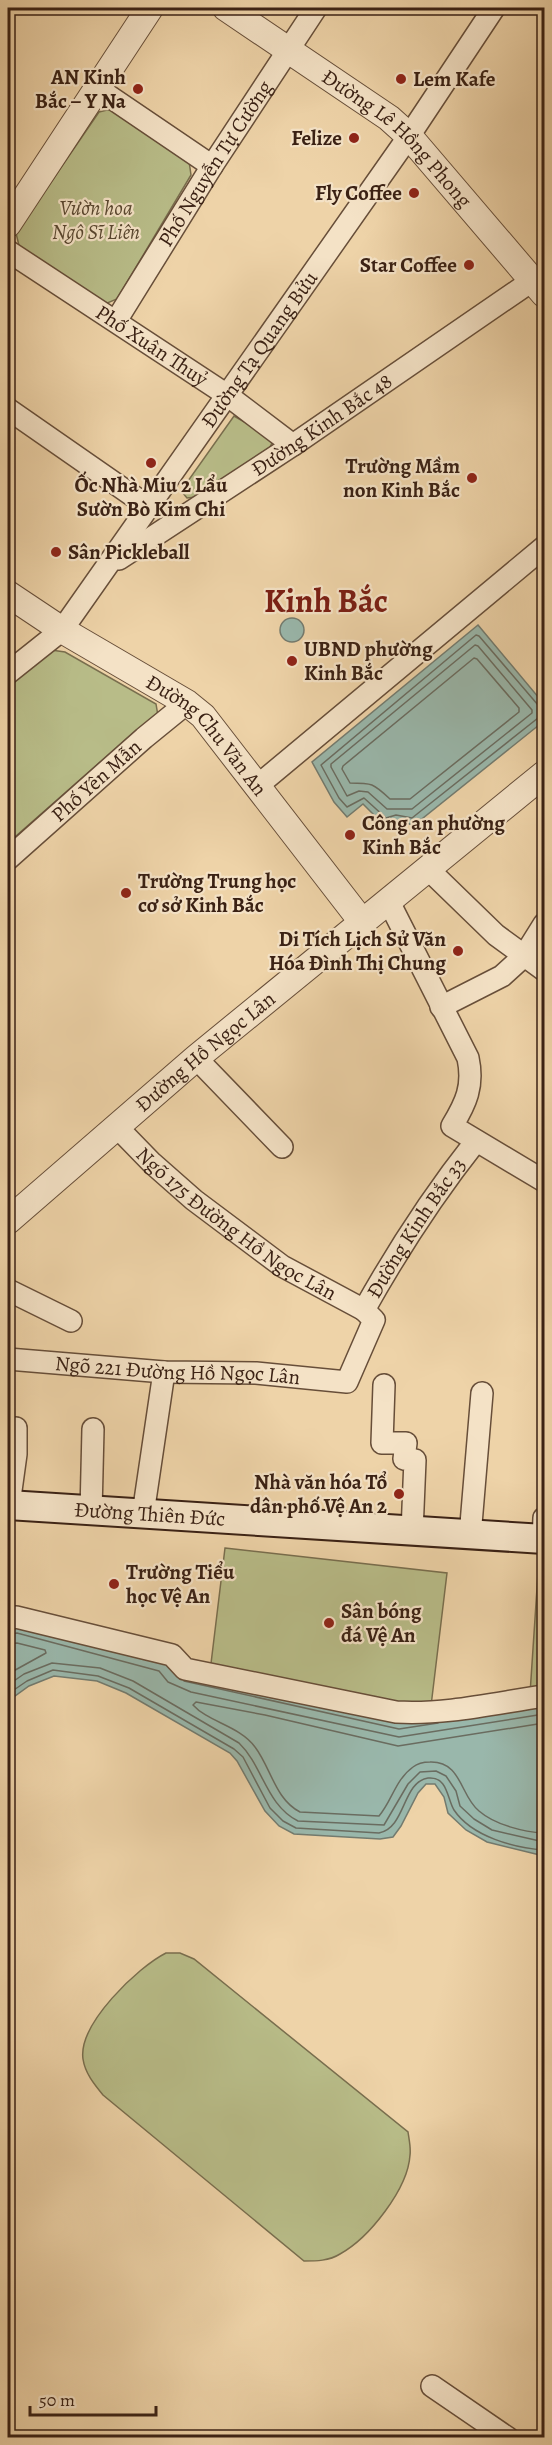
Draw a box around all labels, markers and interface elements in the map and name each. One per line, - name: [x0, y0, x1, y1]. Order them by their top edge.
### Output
- place label: AN Kinh Bắc – Y Na: [35, 63, 127, 115]
- street label: Đường Lê Hồng Phong: [316, 63, 478, 214]
- place label: Lem Kafe: [413, 65, 496, 93]
- marker: Lem Kafe: [394, 72, 408, 86]
- street label: Phố Nguyễn Tự Cường: [151, 74, 279, 252]
- marker: AN Kinh Bắc – Y Na: [131, 82, 145, 96]
- place label: Felize: [291, 124, 342, 152]
- marker: Felize: [347, 131, 361, 145]
- place label: Fly Coffee: [315, 179, 402, 207]
- marker: Fly Coffee: [407, 186, 421, 200]
- park label: Vườn hoa Ngô Sĩ Liên: [52, 194, 140, 246]
- place label: Star Coffee: [360, 251, 457, 279]
- marker: Star Coffee: [462, 258, 476, 272]
- street label: Đường Tạ Quang Bửu: [194, 265, 324, 433]
- street label: Phố Xuân Thuỷ: [90, 298, 214, 393]
- street label: Đường Kinh Bắc 48: [246, 367, 398, 483]
- place label: Trường Mầm non Kinh Bắc: [343, 452, 460, 504]
- marker: Ốc Nhà Miu 2 Lẩu Sườn Bò Kim Chi: [144, 456, 158, 470]
- place label: Ốc Nhà Miu 2 Lẩu Sườn Bò Kim Chi: [75, 471, 228, 523]
- marker: Trường Mầm non Kinh Bắc: [465, 471, 479, 485]
- place label: Sân Pickleball: [68, 538, 190, 566]
- marker: Sân Pickleball: [49, 545, 63, 559]
- district label: Kinh Bắc: [264, 578, 388, 623]
- place label: UBND phường Kinh Bắc: [304, 635, 433, 687]
- marker: UBND phường Kinh Bắc: [285, 654, 299, 668]
- street label: Đường Chu Văn An: [141, 668, 274, 802]
- street label: Phố Yên Mẫn: [45, 733, 147, 828]
- place label: Công an phường Kinh Bắc: [362, 809, 505, 861]
- marker: Công an phường Kinh Bắc: [343, 828, 357, 842]
- place label: Trường Trung học cơ sở Kinh Bắc: [138, 867, 296, 919]
- marker: Trường Trung học cơ sở Kinh Bắc: [119, 886, 133, 900]
- place label: Di Tích Lịch Sử Văn Hóa Đình Thị Chung: [269, 925, 446, 977]
- marker: Di Tích Lịch Sử Văn Hóa Đình Thị Chung: [451, 944, 465, 958]
- street label: Đường Hồ Ngọc Lân: [129, 985, 281, 1118]
- street label: Ngõ 175 Đường Hồ Ngọc Lân: [130, 1141, 342, 1307]
- street label: Đường Kinh Bắc 33: [360, 1152, 472, 1303]
- street label: Ngõ 221 Đường Hồ Ngọc Lân: [54, 1349, 301, 1391]
- place label: Nhà văn hóa Tổ dân phố Vệ An 2: [250, 1468, 387, 1520]
- marker: Nhà văn hóa Tổ dân phố Vệ An 2: [392, 1487, 406, 1501]
- street label: Đường Thiên Đức: [73, 1495, 226, 1533]
- place label: Trường Tiểu học Vệ An: [126, 1558, 235, 1610]
- marker: Trường Tiểu học Vệ An: [107, 1577, 121, 1591]
- place label: Sân bóng đá Vệ An: [341, 1597, 422, 1649]
- marker: Sân bóng đá Vệ An: [322, 1616, 336, 1630]
- scale bar: [30, 2379, 156, 2417]
- text: 50 m: [39, 2388, 75, 2412]

